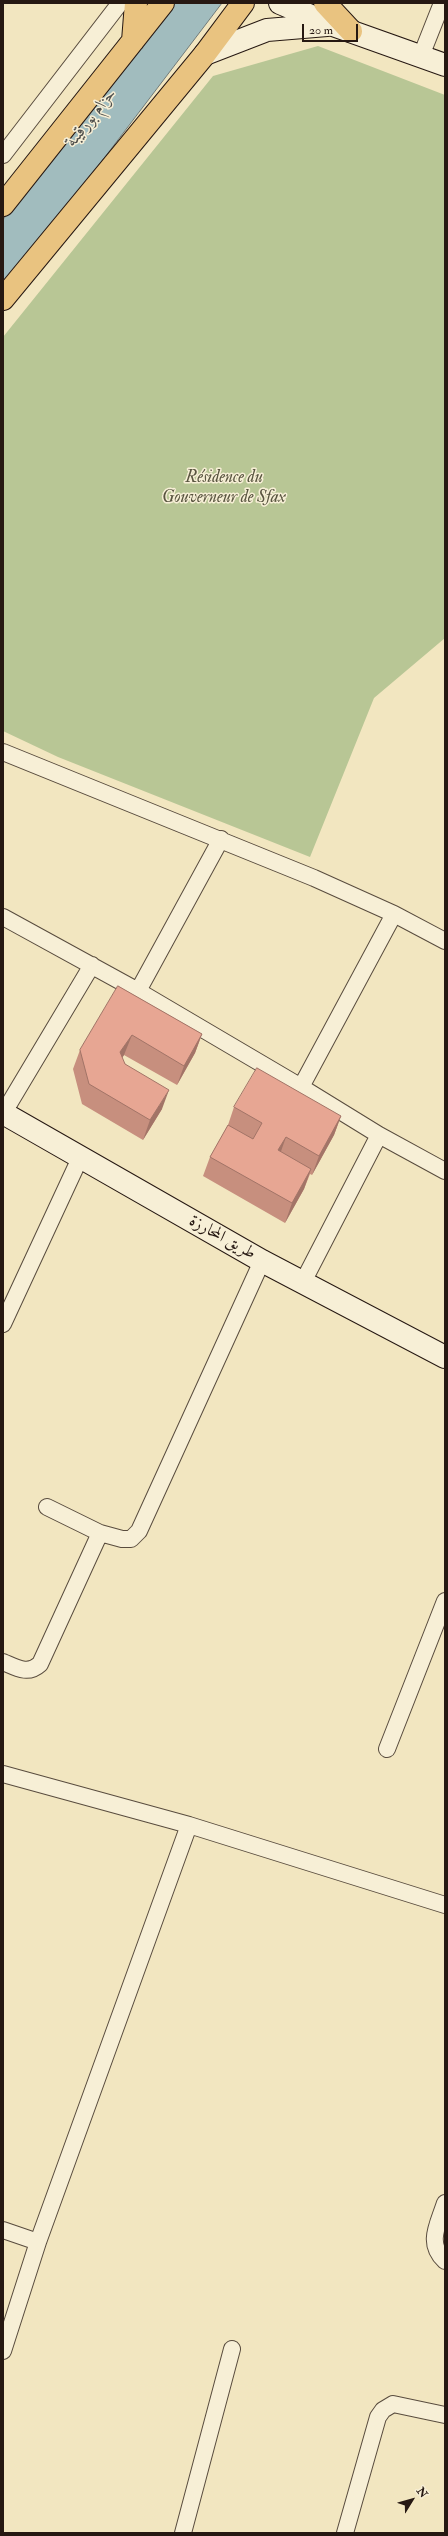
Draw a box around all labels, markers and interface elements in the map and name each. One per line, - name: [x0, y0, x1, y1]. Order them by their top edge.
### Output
- scale bar: [304, 16, 360, 42]
- text: 20 m: [309, 23, 333, 38]
- water label: حزام بورقيبة: [62, 84, 122, 152]
- park label: Résidence du Gouverneur de Sfax: [162, 468, 286, 508]
- street label: طريق المحارزة: [185, 1211, 259, 1265]
- north arrow: [392, 2480, 432, 2520]
- text: N: [414, 2485, 430, 2500]

